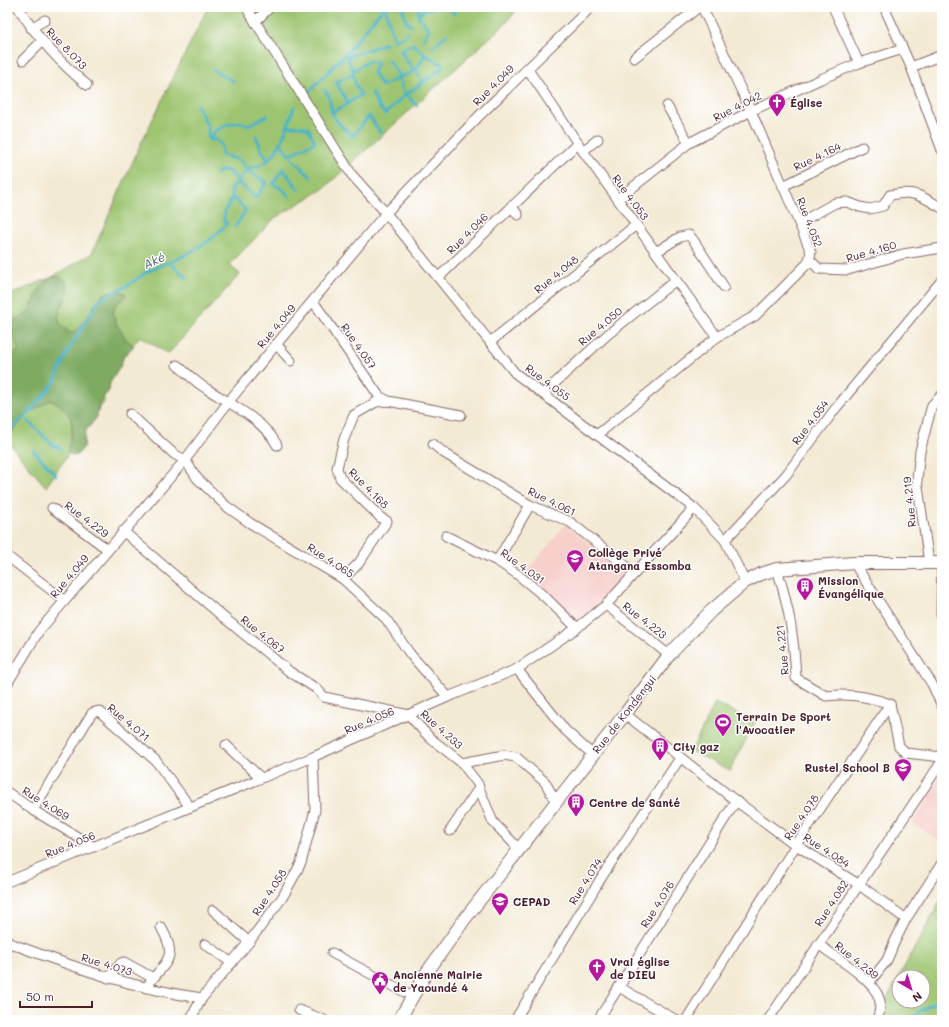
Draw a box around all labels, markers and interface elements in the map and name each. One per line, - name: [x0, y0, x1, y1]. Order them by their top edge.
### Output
- street label: Rue 8.073: [43, 24, 91, 73]
- street label: Rue 4.049: [469, 61, 517, 109]
- street label: Rue 4.042: [710, 87, 764, 125]
- church icon: Église: [767, 92, 787, 117]
- place label: Église: [790, 95, 823, 110]
- street label: Rue 4.164: [791, 138, 844, 174]
- street label: Rue 4.053: [609, 171, 653, 223]
- street label: Rue 4.052: [794, 195, 826, 249]
- street label: Rue 4.046: [443, 209, 491, 257]
- street label: Rue 4.160: [844, 237, 898, 265]
- water label: Aké: [141, 248, 167, 272]
- street label: Rue 4.048: [531, 251, 582, 297]
- street label: Rue 4.049: [253, 301, 299, 351]
- street label: Rue 4.050: [575, 303, 625, 349]
- street label: Rue 4.057: [338, 320, 380, 372]
- street label: Rue 4.055: [522, 360, 574, 404]
- street label: Rue 4.054: [788, 396, 832, 448]
- street label: Rue 4.168: [346, 465, 393, 512]
- street label: Rue 4.219: [899, 476, 919, 528]
- street label: Rue 4.061: [526, 483, 578, 519]
- street label: Rue 4.229: [62, 497, 113, 541]
- street label: Rue 4.065: [305, 539, 357, 581]
- street label: Rue 4.031: [498, 545, 548, 587]
- place label: Collège Privé Atangana Essomba: [588, 545, 691, 573]
- school or university icon: Collège Privé Atangana Essomba: [565, 548, 585, 573]
- street label: Rue 4.049: [46, 551, 92, 601]
- place label: Mission Évangélique: [818, 573, 884, 601]
- building icon: Mission Évangélique: [795, 576, 815, 601]
- street label: Rue 4.223: [620, 598, 670, 642]
- street label: Rue 4.067: [238, 612, 288, 656]
- street label: Rue 4.221: [772, 624, 792, 676]
- street label: Rue de Kondengui: [589, 672, 659, 756]
- street label: Rue 4.071: [105, 700, 153, 744]
- street label: Rue 4.056: [342, 703, 396, 737]
- street label: Rue 4.233: [418, 706, 467, 752]
- place label: Terrain De Sport l'Avocatier: [736, 709, 831, 737]
- sports icon: Terrain De Sport l'Avocatier: [713, 712, 733, 737]
- building icon: City gaz: [650, 736, 670, 761]
- place label: City gaz: [673, 739, 719, 754]
- school or university icon: Rustel School B: [893, 757, 913, 782]
- place label: Rustel School B: [805, 760, 890, 775]
- street label: Rue 4.069: [20, 783, 73, 824]
- street label: Rue 4.078: [780, 791, 822, 843]
- building icon: Centre de Santé: [566, 792, 586, 817]
- place label: Centre de Santé: [589, 795, 680, 810]
- street label: Rue 4.056: [43, 827, 97, 861]
- street label: Rue 4.084: [801, 829, 854, 871]
- street label: Rue 4.074: [565, 854, 606, 907]
- street label: Rue 4.058: [248, 865, 290, 918]
- street label: Rue 4.082: [810, 877, 852, 929]
- street label: Rue 4.076: [637, 878, 677, 930]
- school or university icon: CEPAD: [490, 891, 510, 916]
- place label: CEPAD: [513, 894, 551, 909]
- street label: Rue 4.239: [832, 938, 882, 983]
- street label: Rue 4.073: [80, 949, 135, 979]
- place label: Vrai église de DIEU: [610, 954, 670, 982]
- church icon: Vrai église de DIEU: [587, 957, 607, 982]
- place label: Ancienne Mairie de Yaoundé 4: [393, 967, 483, 995]
- north arrow: [891, 969, 931, 1009]
- public building icon: Ancienne Mairie de Yaoundé 4: [370, 970, 390, 995]
- scale bar: [20, 983, 92, 1009]
- text: 50 m: [26, 988, 54, 1004]
- text: N: [910, 989, 925, 1006]

